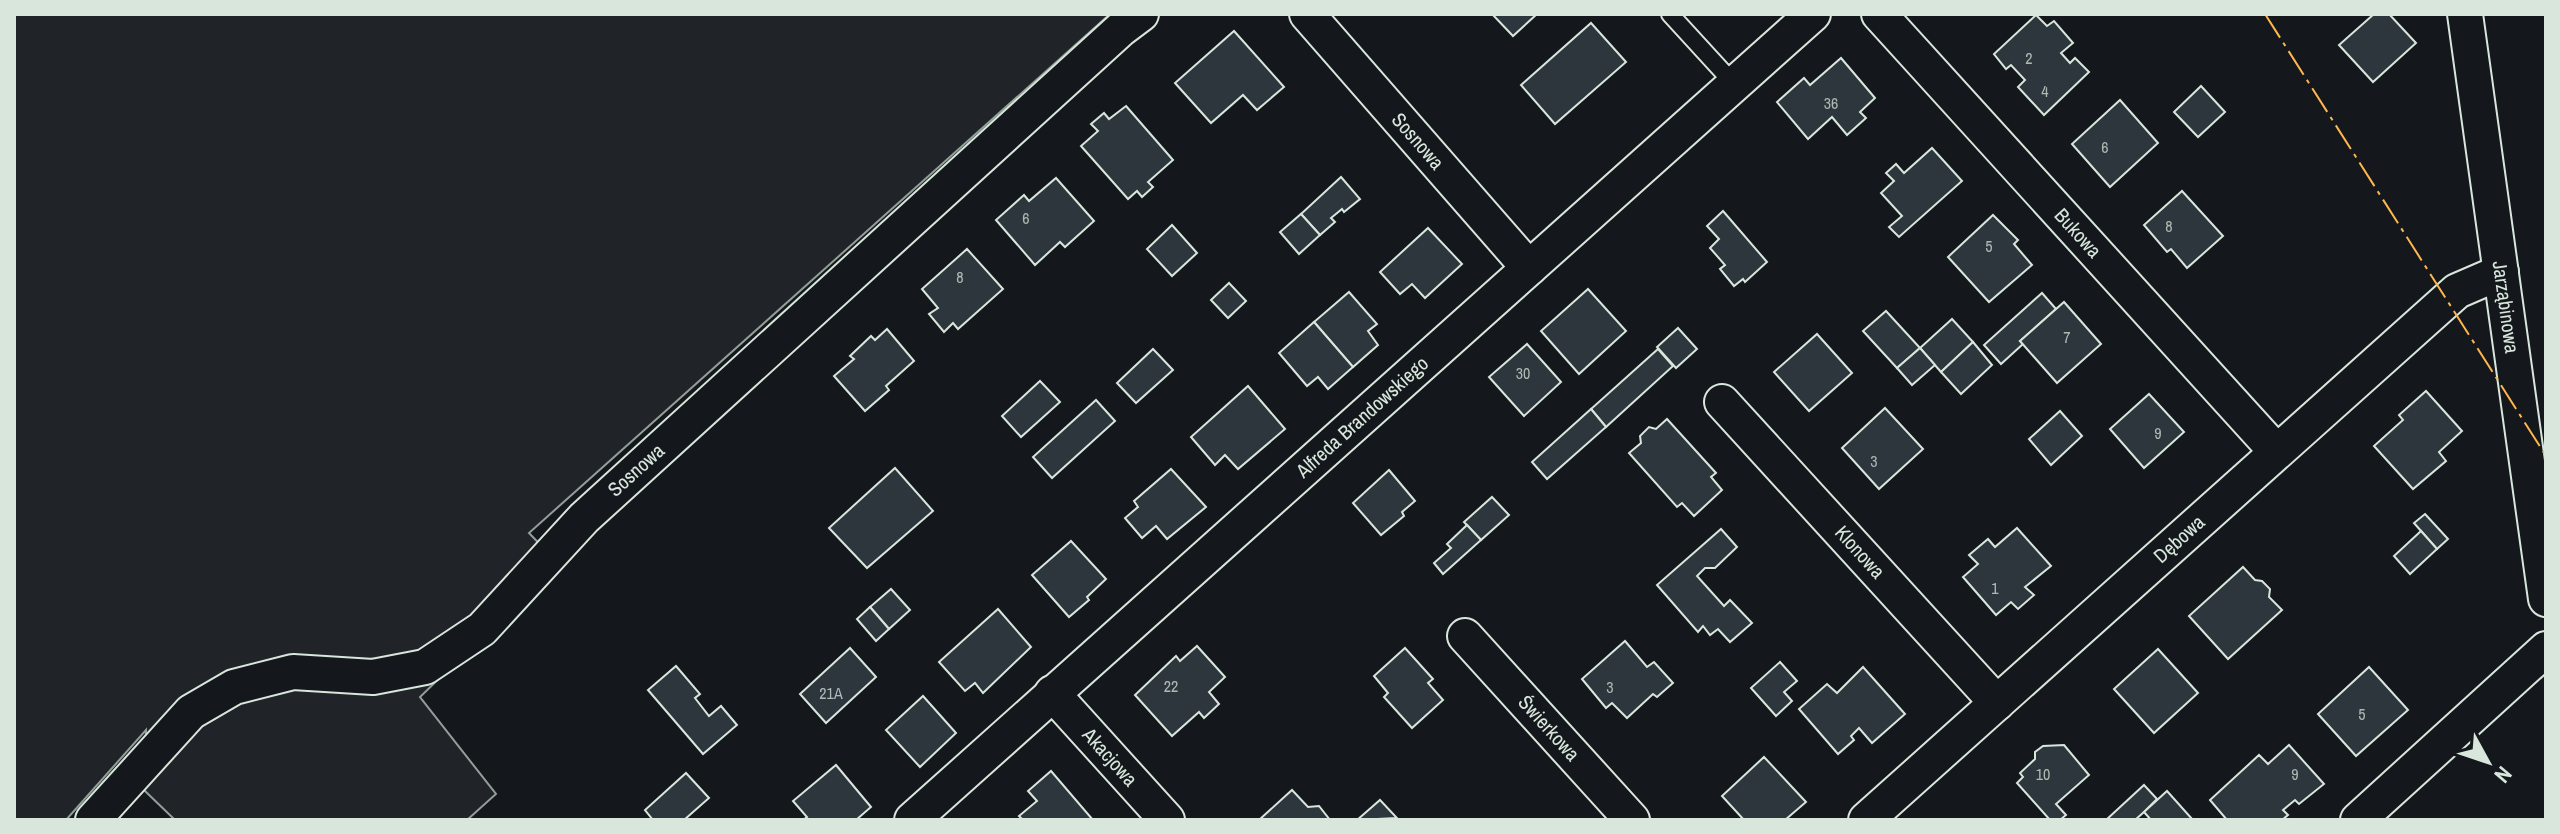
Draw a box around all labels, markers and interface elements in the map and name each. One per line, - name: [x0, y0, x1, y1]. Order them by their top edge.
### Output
- house number: 2: [2025, 47, 2033, 69]
- house number: 4: [2041, 80, 2049, 102]
- house number: 36: [1824, 92, 1838, 114]
- street label: Sosnowa: [1386, 106, 1451, 175]
- house number: 6: [2101, 136, 2109, 158]
- street label: Bukowa: [2049, 202, 2108, 263]
- house number: 6: [1022, 207, 1030, 229]
- house number: 8: [2165, 215, 2173, 237]
- house number: 5: [1985, 235, 1993, 257]
- street label: Jarząbinowa: [2487, 259, 2526, 355]
- house number: 8: [956, 266, 964, 288]
- house number: 7: [2063, 326, 2071, 348]
- street label: Alfreda Brandowskiego: [1289, 350, 1434, 484]
- house number: 30: [1516, 362, 1530, 384]
- house number: 9: [2154, 422, 2162, 444]
- street label: Sosnowa: [602, 437, 670, 502]
- house number: 3: [1870, 450, 1878, 472]
- street label: Dębowa: [2147, 508, 2210, 569]
- street label: Klonowa: [1829, 519, 1891, 584]
- house number: 1: [1991, 577, 1999, 599]
- house number: 22: [1164, 675, 1178, 697]
- house number: 3: [1606, 676, 1614, 698]
- house number: 21A: [819, 682, 843, 704]
- street label: Świerkowa: [1513, 689, 1586, 766]
- house number: 5: [2358, 703, 2366, 725]
- street label: Akacjowa: [1076, 721, 1144, 792]
- north arrow: [2448, 722, 2528, 802]
- text: N: [2488, 760, 2519, 789]
- house number: 10: [2036, 763, 2050, 785]
- house number: 9: [2291, 763, 2299, 785]

